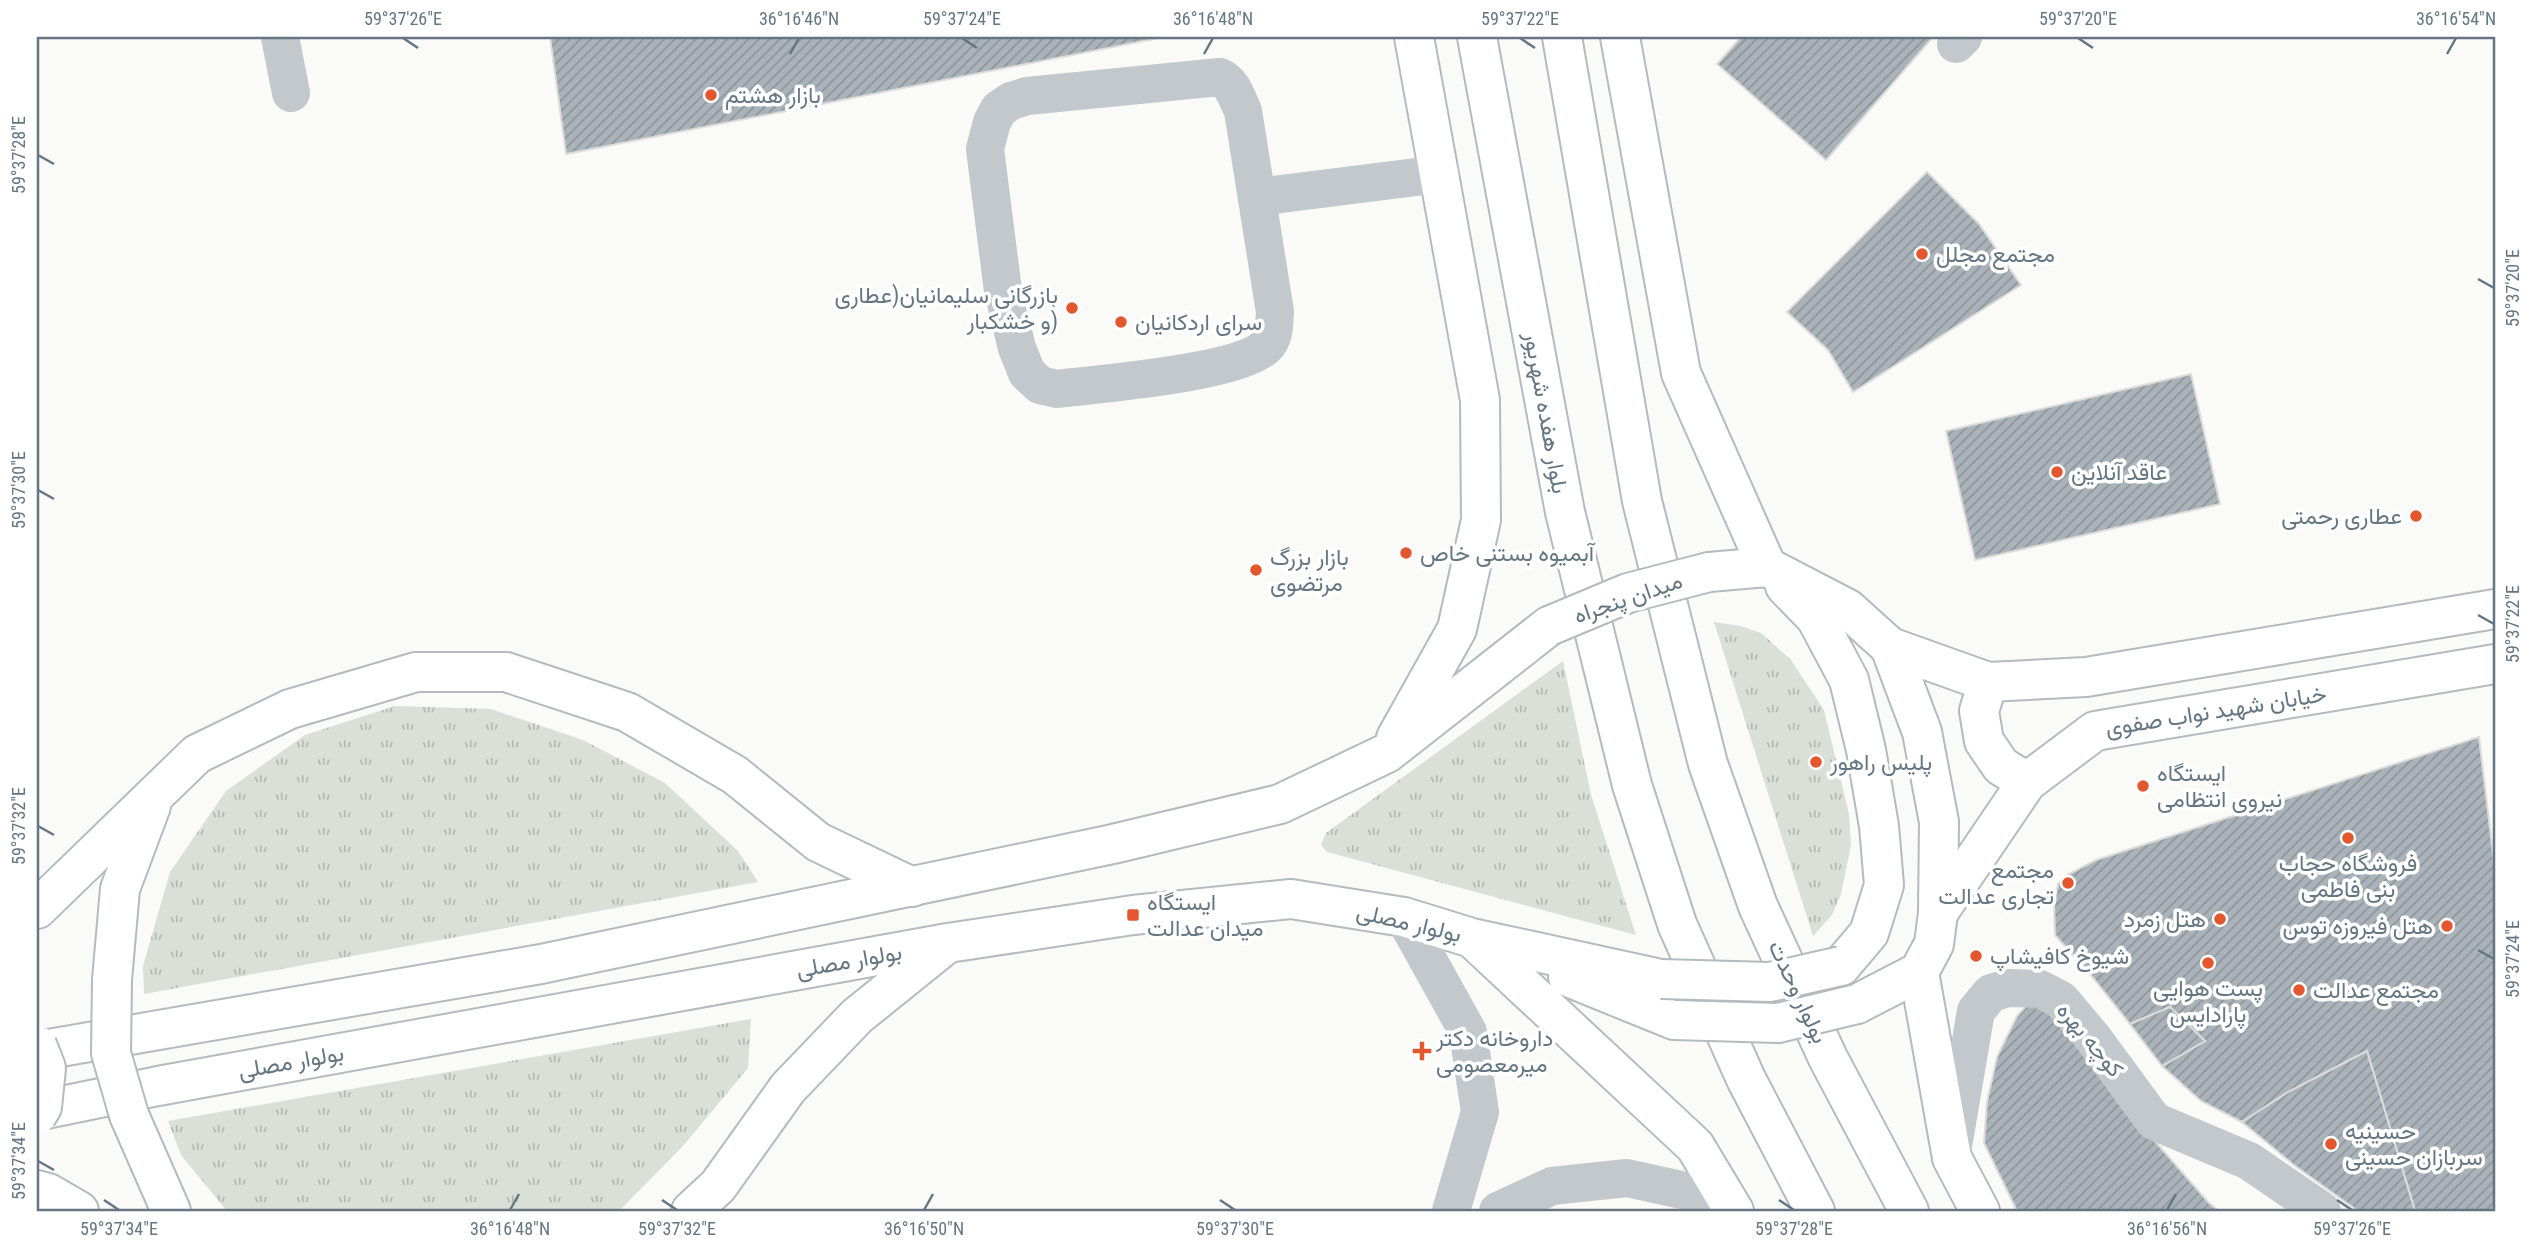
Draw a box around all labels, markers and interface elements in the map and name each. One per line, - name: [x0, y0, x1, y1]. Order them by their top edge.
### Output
- text: 59°37'26"E: [364, 8, 442, 29]
- text: 36°16'46"N: [759, 8, 839, 29]
- text: 59°37'24"E: [923, 8, 1001, 29]
- text: 36°16'48"N: [1173, 8, 1253, 29]
- text: 59°37'22"E: [1481, 8, 1559, 29]
- text: 59°37'20"E: [2039, 8, 2117, 29]
- text: 36°16'54"N: [2416, 8, 2496, 29]
- place label: بازار هشتم: [725, 82, 821, 110]
- marker: بازار هشتم: [703, 87, 719, 103]
- text: 59°37'28"E: [8, 116, 29, 194]
- place label: مجتمع مجلل: [1936, 241, 2055, 270]
- marker: مجتمع مجلل: [1914, 246, 1930, 262]
- text: 59°37'20"E: [2502, 249, 2523, 327]
- place label: بازرگانی سلیمانیان(عطاری و خشکبار): [834, 282, 1058, 336]
- marker: بازرگانی سلیمانیان(عطاری و خشکبار): [1064, 300, 1080, 316]
- place label: سرای اردکانیان: [1135, 309, 1262, 337]
- marker: سرای اردکانیان: [1113, 314, 1129, 330]
- street label: بلوار هفده شهریور: [1517, 329, 1573, 496]
- text: 59°37'30"E: [8, 451, 29, 529]
- place label: عاقد آنلاین: [2071, 459, 2167, 486]
- marker: عاقد آنلاین: [2049, 464, 2065, 480]
- place label: عطاری رحمتی: [2281, 503, 2402, 531]
- marker: عطاری رحمتی: [2408, 508, 2424, 524]
- place label: آبمیوه بستنی خاص: [1420, 540, 1596, 568]
- place label: بازار بزرگ مرتضوی: [1270, 544, 1349, 598]
- marker: آبمیوه بستنی خاص: [1398, 545, 1414, 561]
- marker: بازار بزرگ مرتضوی: [1248, 562, 1264, 578]
- street label: میدان پنجراه: [1570, 567, 1686, 631]
- text: 59°37'22"E: [2502, 585, 2523, 663]
- street label: خیابان شهید نواب صفوی: [2103, 680, 2329, 743]
- place label: پلیس راهور: [1829, 749, 1932, 778]
- marker: پلیس راهور: [1808, 754, 1824, 770]
- place label: ایستگاه نیروی انتظامی: [2157, 760, 2282, 814]
- marker: ایستگاه نیروی انتظامی: [2135, 778, 2151, 794]
- text: 59°37'32"E: [8, 787, 29, 865]
- marker: فروشگاه حجاب بنی فاطمی: [2340, 830, 2356, 846]
- place label: فروشگاه حجاب بنی فاطمی: [2279, 850, 2417, 903]
- place label: مجتمع تجاری عدالت: [1938, 857, 2054, 911]
- marker: مجتمع تجاری عدالت: [2060, 875, 2076, 891]
- place label: ایستگاه میدان عدالت: [1147, 889, 1264, 942]
- street label: بولوار مصلی: [1354, 898, 1464, 949]
- place label: هتل زمرد: [2124, 906, 2206, 934]
- marker: ایستگاه میدان عدالت: [1125, 907, 1141, 923]
- marker: هتل زمرد: [2212, 911, 2228, 927]
- place label: هتل فیروزه توس: [2283, 913, 2433, 941]
- marker: هتل فیروزه توس: [2439, 918, 2455, 934]
- text: 59°37'24"E: [2502, 920, 2523, 998]
- street label: بولوار وحدت: [1762, 936, 1834, 1048]
- street label: بولوار مصلی: [794, 938, 904, 985]
- place label: شیوخ کافیشاپ: [1990, 943, 2129, 972]
- marker: شیوخ کافیشاپ: [1968, 948, 1984, 964]
- marker: پست هوایی پارادایس: [2200, 955, 2216, 971]
- place label: پست هوایی پارادایس: [2153, 975, 2263, 1030]
- place label: مجتمع عدالت: [2313, 977, 2439, 1006]
- marker: مجتمع عدالت: [2291, 982, 2307, 998]
- street label: کوچه بهره: [2049, 997, 2129, 1084]
- place label: داروخانه دکتر میرمعصومی: [1435, 1025, 1553, 1079]
- street label: بولوار مصلی: [236, 1039, 346, 1086]
- marker: داروخانه دکتر میرمعصومی: [1414, 1043, 1430, 1059]
- place label: حسینیه سربازان حسینی: [2345, 1118, 2483, 1172]
- text: 59°37'34"E: [8, 1122, 29, 1200]
- marker: حسینیه سربازان حسینی: [2323, 1136, 2339, 1152]
- text: 59°37'34"E: [80, 1218, 158, 1239]
- text: 36°16'48"N: [470, 1218, 550, 1239]
- text: 59°37'32"E: [638, 1218, 716, 1239]
- text: 36°16'50"N: [884, 1218, 964, 1239]
- text: 59°37'30"E: [1196, 1218, 1274, 1239]
- text: 59°37'28"E: [1755, 1218, 1833, 1239]
- text: 36°16'56"N: [2127, 1218, 2207, 1239]
- text: 59°37'26"E: [2313, 1218, 2391, 1239]

